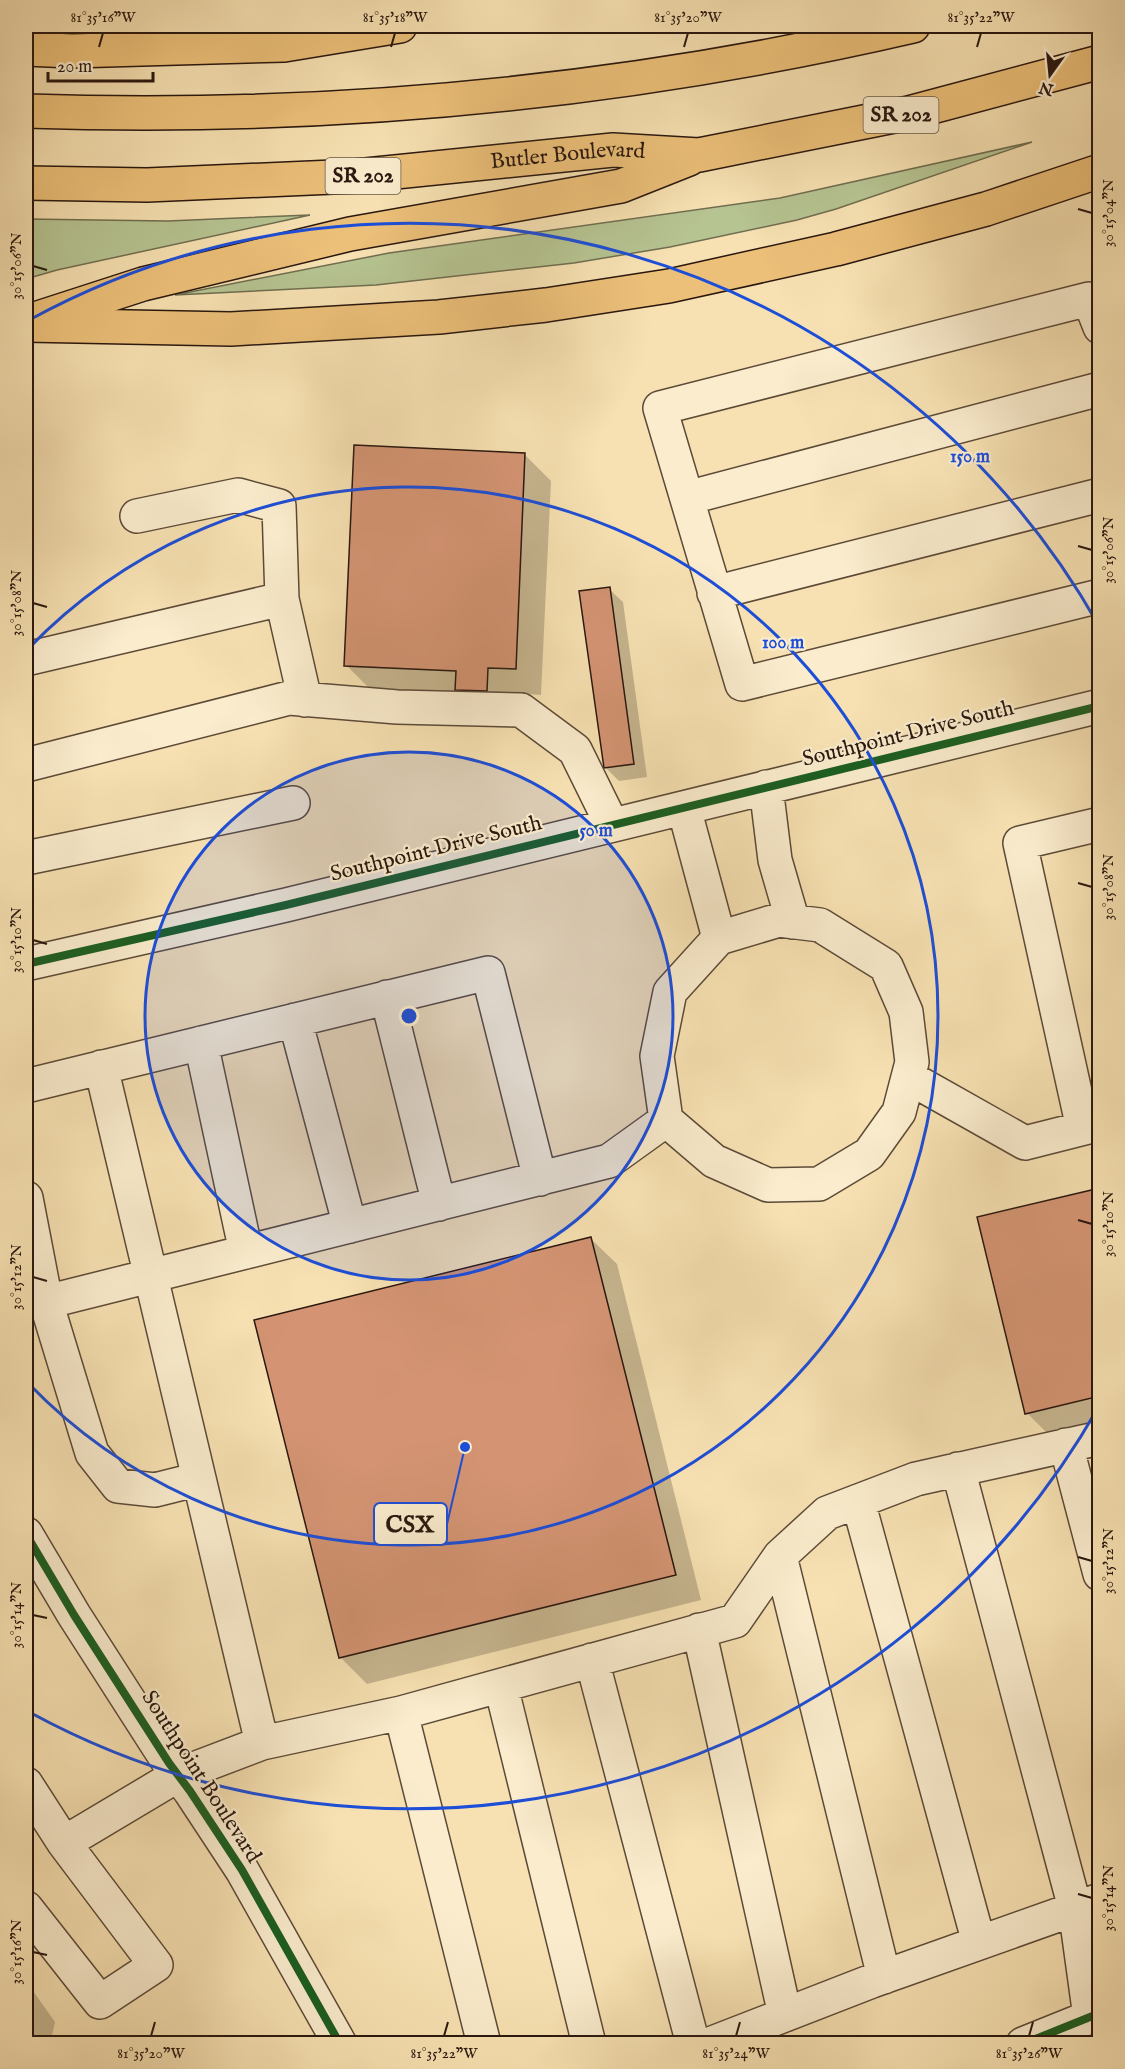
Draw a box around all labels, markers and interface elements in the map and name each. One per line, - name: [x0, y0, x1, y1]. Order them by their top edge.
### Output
- text: 81°35'16"W: [70, 8, 136, 27]
- text: 81°35'18"W: [363, 8, 428, 27]
- text: 81°35'20"W: [654, 8, 722, 27]
- text: 81°35'22"W: [947, 8, 1015, 27]
- scale bar: [48, 45, 153, 83]
- north arrow: [1020, 45, 1080, 105]
- text: 20 m: [57, 56, 92, 79]
- text: N: [1037, 76, 1057, 99]
- road number: SR 202: [864, 97, 938, 133]
- street label: Butler Boulevard: [489, 136, 646, 176]
- road number: SR 202: [326, 158, 400, 194]
- text: 30°15'04"N: [1099, 179, 1118, 247]
- text: 30°15'06"N: [7, 232, 26, 300]
- text: 150 m: [950, 446, 990, 469]
- text: 30°15'06"N: [1099, 516, 1118, 584]
- text: 30°15'08"N: [7, 570, 26, 636]
- text: 100 m: [762, 632, 804, 655]
- street label: Southpoint Drive South: [799, 694, 1017, 774]
- street label: Southpoint Drive South: [327, 809, 545, 889]
- text: 50 m: [579, 820, 613, 843]
- text: 30°15'08"N: [1099, 854, 1118, 920]
- text: 30°15'10"N: [7, 907, 26, 973]
- centre of rings: [399, 1006, 419, 1026]
- text: 30°15'10"N: [1099, 1191, 1118, 1257]
- text: 30°15'12"N: [7, 1244, 26, 1310]
- callout: CSX: [374, 1503, 447, 1545]
- text: CSX: [386, 1510, 435, 1541]
- text: 30°15'12"N: [1099, 1528, 1118, 1594]
- text: 30°15'14"N: [7, 1582, 26, 1648]
- street label: Southpoint Boulevard: [135, 1685, 267, 1869]
- text: 30°15'14"N: [1099, 1865, 1118, 1931]
- text: 30°15'16"N: [7, 1919, 26, 1985]
- text: 81°35'20"W: [117, 2044, 185, 2063]
- text: 81°35'22"W: [410, 2044, 478, 2063]
- text: 81°35'24"W: [702, 2044, 770, 2063]
- text: 81°35'26"W: [996, 2044, 1063, 2063]

